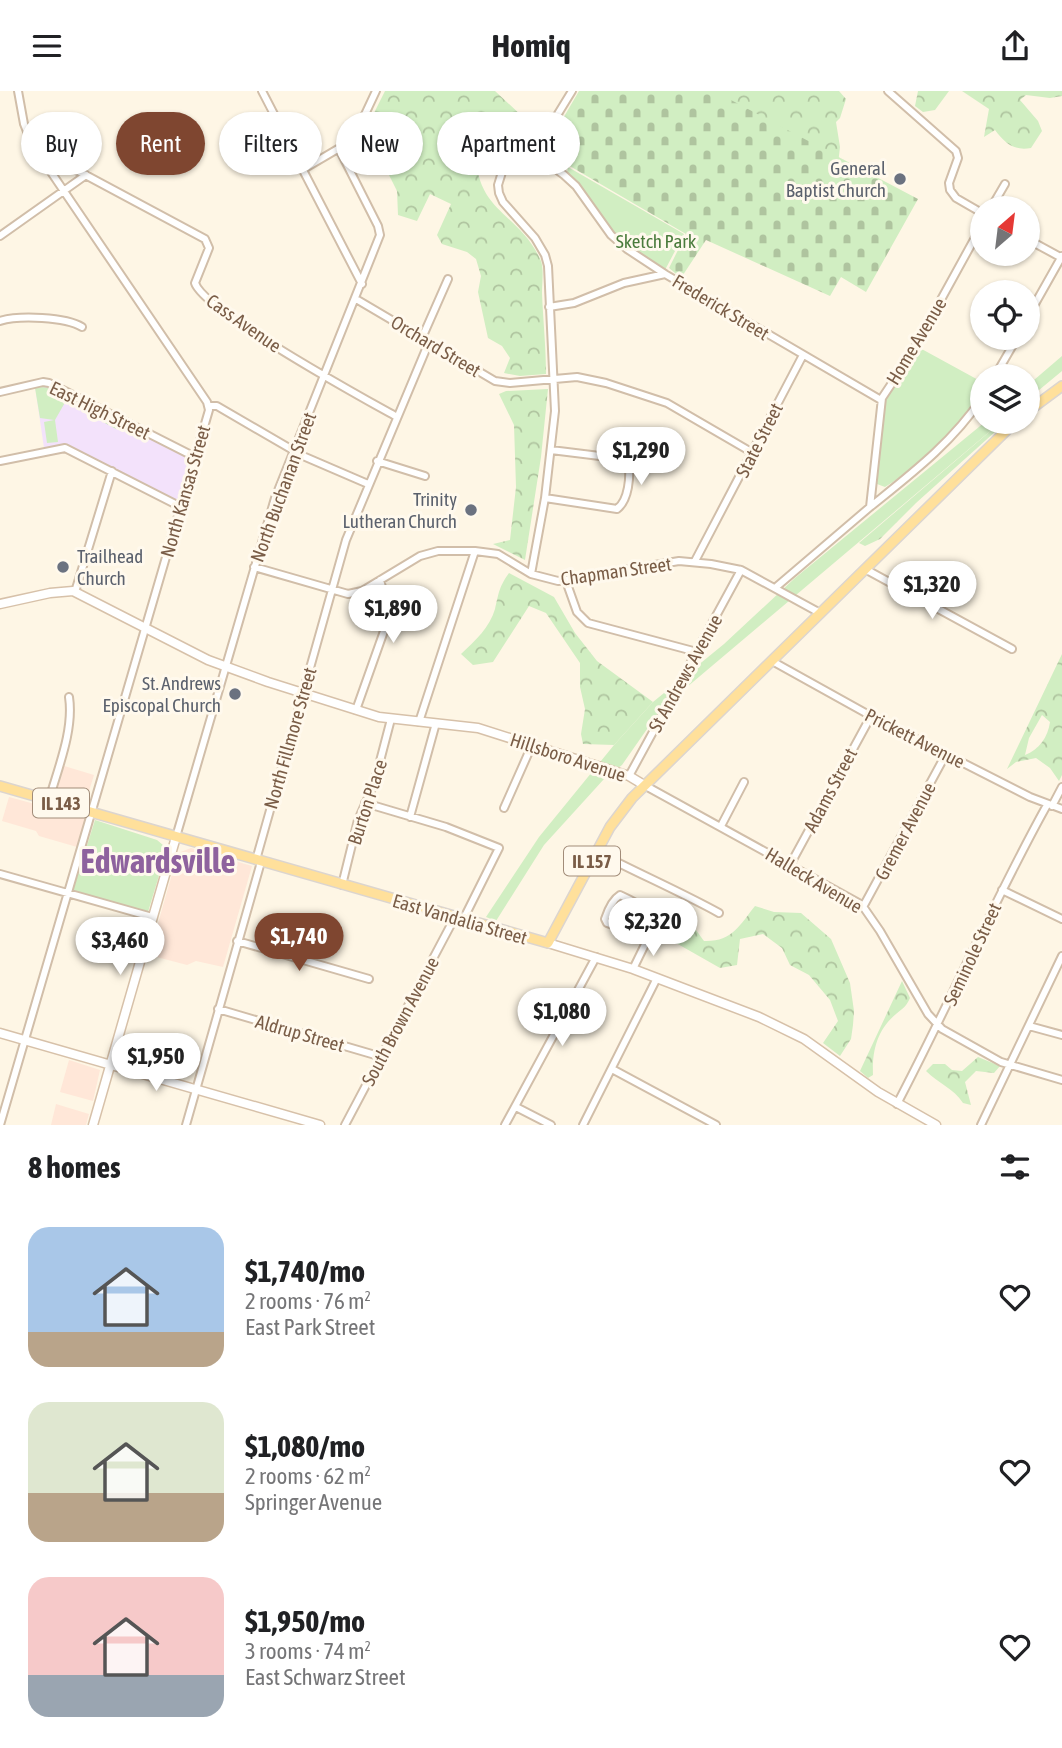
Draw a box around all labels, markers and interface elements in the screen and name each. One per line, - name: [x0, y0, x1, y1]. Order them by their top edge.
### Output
- icon: menu: [28, 27, 66, 65]
- text: Homiq: [491, 27, 571, 64]
- icon: share: [996, 27, 1034, 65]
- chip: Buy: [21, 112, 102, 175]
- chip: Rent: [116, 112, 205, 175]
- chip: Filters: [219, 112, 322, 175]
- chip: New: [336, 112, 423, 175]
- chip: Apartment: [437, 112, 580, 175]
- place label: General Baptist Church: [786, 157, 886, 201]
- marker: General Baptist Church: [892, 171, 908, 187]
- north arrow: [970, 196, 1040, 266]
- map controls: [970, 196, 1040, 434]
- park label: Sketch Park: [616, 230, 697, 252]
- street label: Frederick Street: [669, 270, 773, 344]
- button: locate: [970, 280, 1040, 350]
- street label: Cass Avenue: [202, 289, 286, 357]
- street label: Home Avenue: [881, 294, 951, 388]
- street label: Orchard Street: [387, 311, 485, 381]
- button: layers: [970, 364, 1040, 434]
- street label: East High Street: [46, 376, 154, 444]
- street label: State Street: [731, 399, 787, 481]
- street label: North Buchanan Street: [246, 409, 320, 565]
- street label: North Kansas Street: [156, 422, 214, 560]
- pin: $1,290: [584, 427, 698, 487]
- text: $1,290: [613, 437, 670, 463]
- place label: Trinity Lutheran Church: [342, 488, 457, 532]
- marker: Trinity Lutheran Church: [463, 502, 479, 518]
- place label: Trailhead Church: [77, 545, 143, 589]
- street label: Chapman Street: [559, 552, 673, 590]
- marker: Trailhead Church: [55, 559, 71, 575]
- pin: $1,320: [875, 561, 989, 621]
- text: $1,320: [904, 571, 961, 597]
- pin: $1,890: [336, 585, 450, 645]
- text: $1,890: [365, 595, 422, 621]
- street label: St Andrews Avenue: [644, 610, 726, 736]
- street label: North Fillmore Street: [259, 665, 321, 811]
- place label: St. Andrews Episcopal Church: [103, 672, 221, 716]
- marker: St. Andrews Episcopal Church: [227, 686, 243, 702]
- street label: Prickett Avenue: [861, 703, 969, 773]
- street label: Hillsboro Avenue: [508, 728, 628, 786]
- street label: Adams Street: [799, 744, 861, 836]
- street label: Burton Place: [343, 757, 391, 847]
- street label: Gremer Avenue: [870, 778, 940, 884]
- road number: IL 143: [33, 789, 89, 817]
- district label: Edwardsville: [81, 842, 235, 880]
- street label: Halleck Avenue: [762, 843, 866, 917]
- road number: IL 157: [564, 847, 620, 875]
- street label: East Vandalia Street: [390, 889, 530, 949]
- pin: $2,320: [596, 899, 710, 958]
- street label: Seminole Street: [939, 899, 1005, 1009]
- text: $2,320: [625, 908, 682, 934]
- pin: $1,740: [242, 913, 356, 973]
- pin: $3,460: [63, 917, 177, 977]
- text: $1,740: [271, 923, 328, 949]
- text: $3,460: [92, 927, 149, 953]
- street label: South Brown Avenue: [357, 953, 443, 1089]
- pin: $1,080: [505, 989, 619, 1048]
- text: $1,080: [534, 998, 591, 1024]
- street label: Aldrup Street: [253, 1010, 347, 1056]
- pin: $1,950: [99, 1033, 213, 1093]
- text: $1,950: [128, 1043, 185, 1069]
- icon: filters: [996, 1148, 1034, 1186]
- text: 8 homes: [28, 1150, 121, 1184]
- text: $1,740/mo: [245, 1254, 365, 1288]
- icon: home: [84, 1255, 168, 1339]
- icon: heart: [996, 1278, 1034, 1316]
- text: 2 rooms · 76 m²: [245, 1288, 371, 1314]
- text: East Park Street: [245, 1314, 375, 1340]
- text: $1,080/mo: [245, 1429, 365, 1463]
- icon: home: [84, 1430, 168, 1514]
- icon: heart: [996, 1453, 1034, 1491]
- text: 2 rooms · 62 m²: [245, 1463, 371, 1489]
- text: Springer Avenue: [245, 1489, 382, 1515]
- text: $1,950/mo: [245, 1604, 365, 1638]
- icon: home: [84, 1605, 168, 1689]
- icon: heart: [996, 1628, 1034, 1666]
- text: 3 rooms · 74 m²: [245, 1638, 371, 1664]
- text: East Schwarz Street: [245, 1664, 406, 1690]

